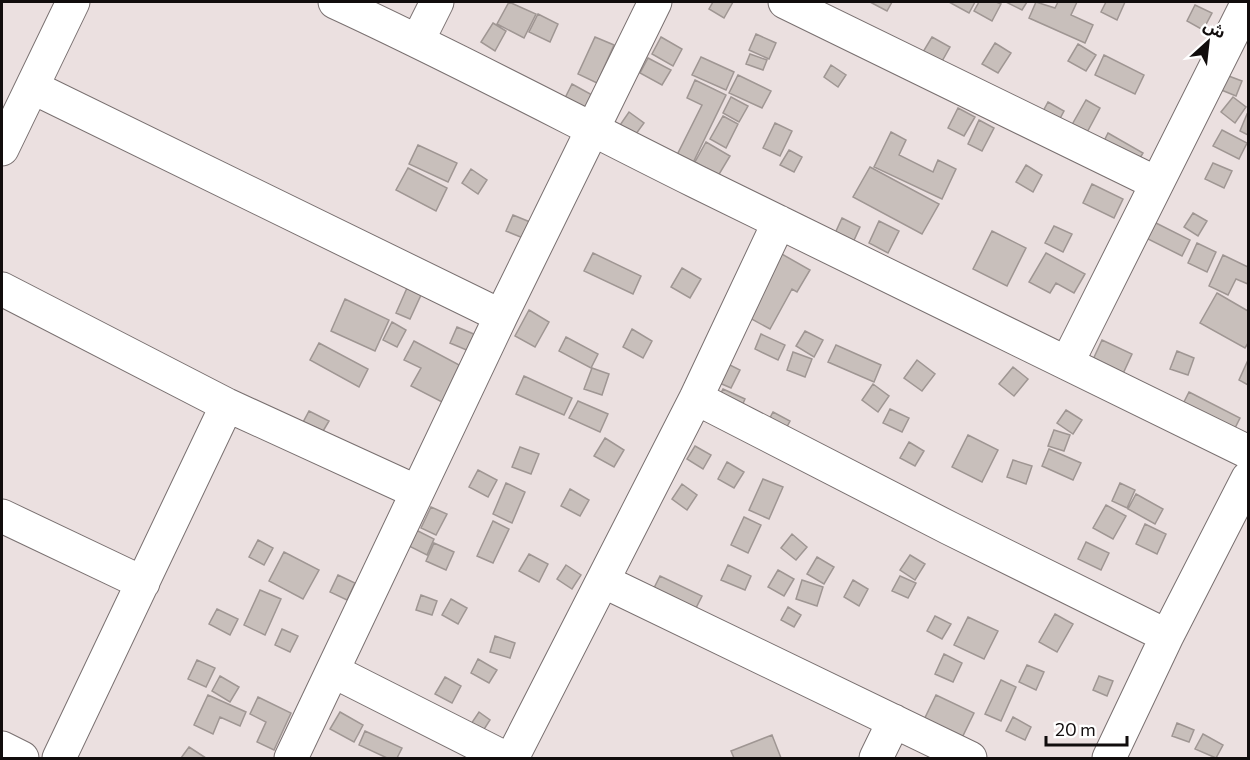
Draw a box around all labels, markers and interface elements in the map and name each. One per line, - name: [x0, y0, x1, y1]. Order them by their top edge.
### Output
- north arrow: [1178, 12, 1238, 72]
- text: ش: [1201, 15, 1229, 43]
- scale bar: [1046, 709, 1127, 747]
- text: 20 m: [1055, 718, 1096, 740]

